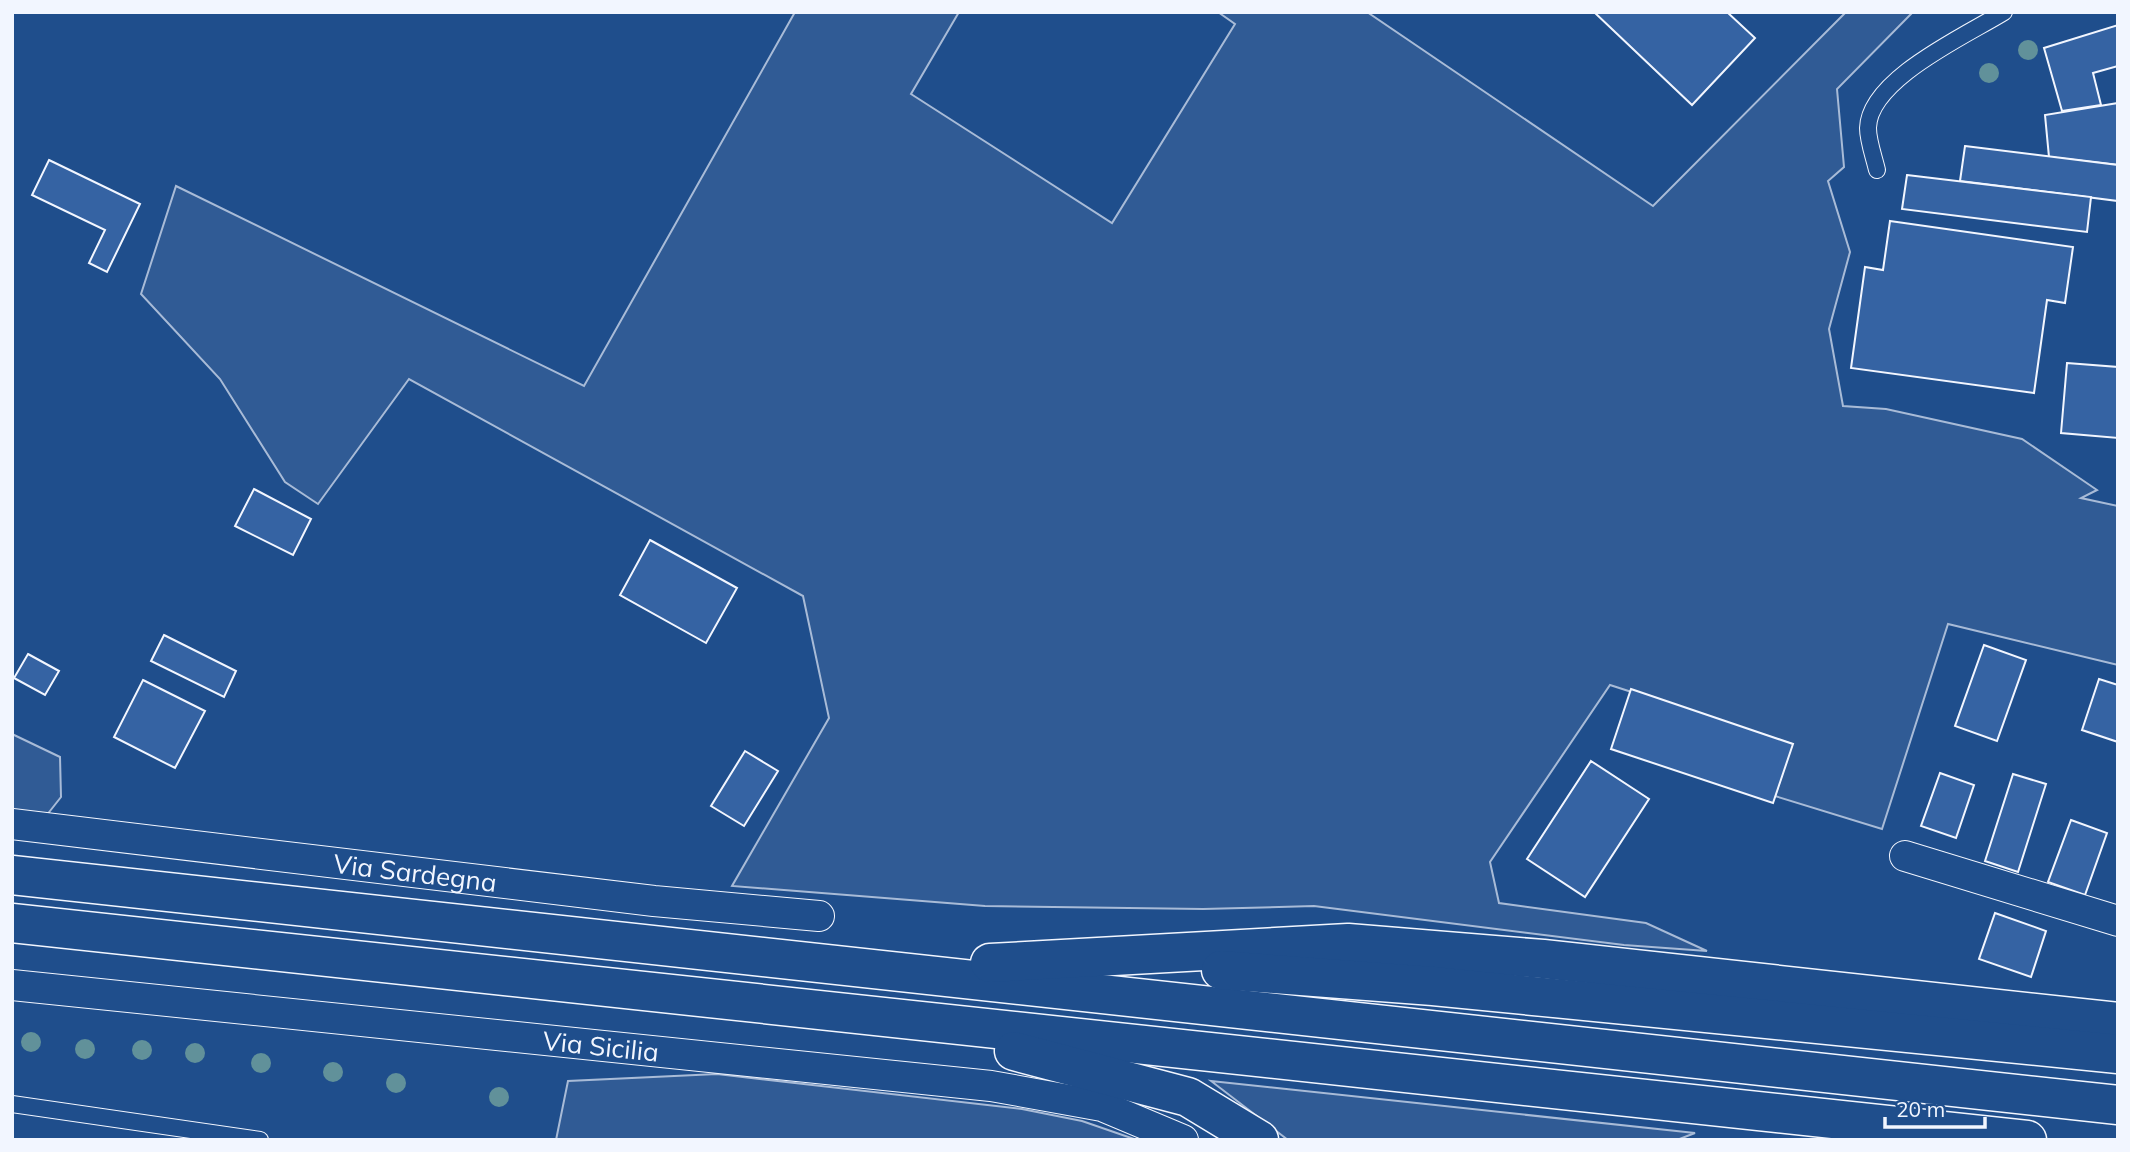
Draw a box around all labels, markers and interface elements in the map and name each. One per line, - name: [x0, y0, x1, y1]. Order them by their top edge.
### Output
- street label: Via Sardegna: [332, 846, 499, 899]
- street label: Via Sicilia: [541, 1023, 660, 1068]
- scale bar: [1885, 1086, 1985, 1130]
- text: 20 m: [1896, 1096, 1945, 1122]

